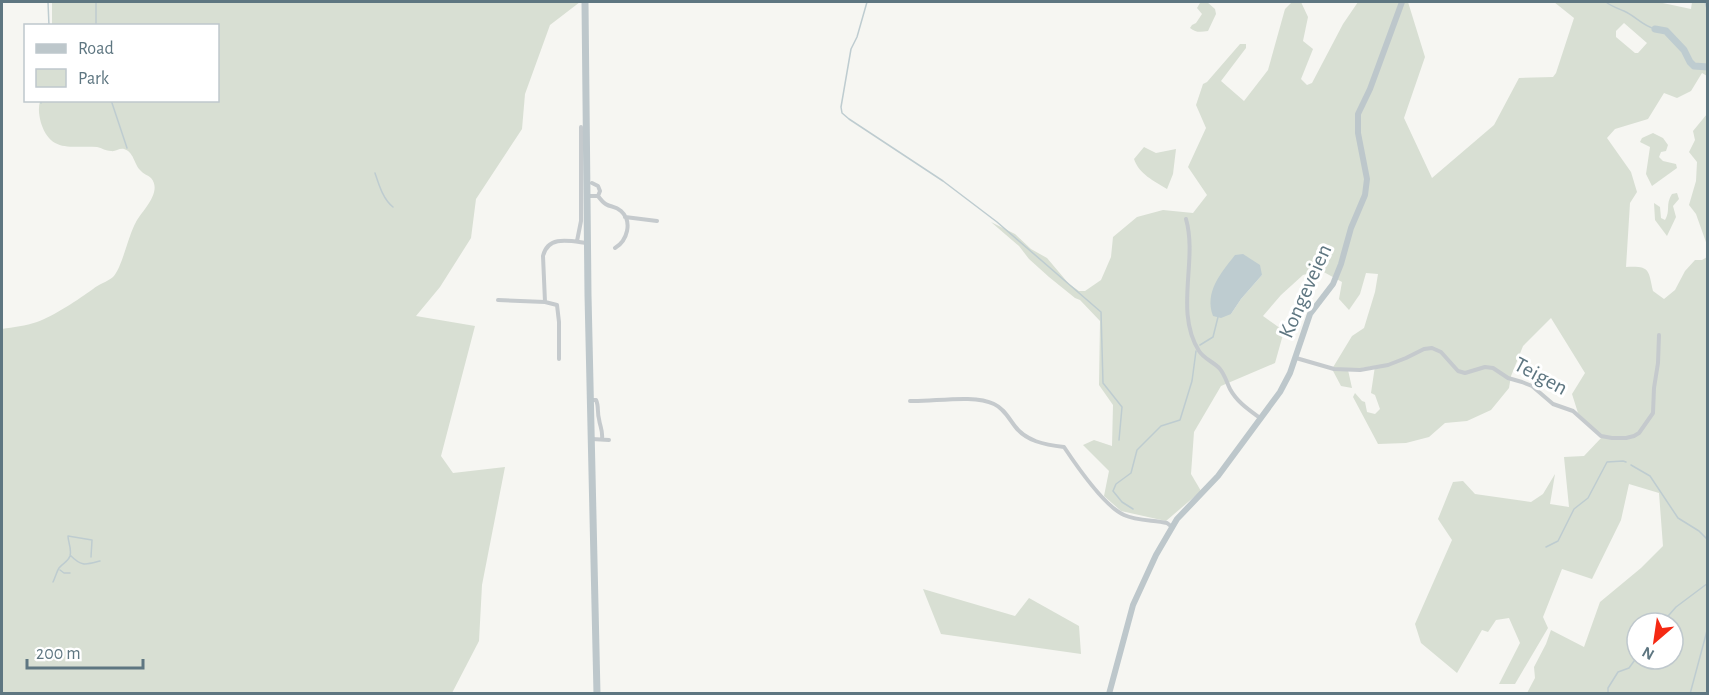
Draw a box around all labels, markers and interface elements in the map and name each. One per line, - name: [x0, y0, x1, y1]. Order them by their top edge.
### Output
- legend: [24, 24, 219, 102]
- text: Road: [78, 40, 114, 58]
- text: Park: [78, 70, 110, 88]
- street label: Kongeveien: [1275, 241, 1335, 341]
- street label: Teigen: [1511, 353, 1571, 399]
- north arrow: [1625, 611, 1685, 671]
- scale bar: [27, 632, 142, 670]
- text: N: [1639, 644, 1657, 663]
- text: 200 m: [36, 645, 81, 663]

